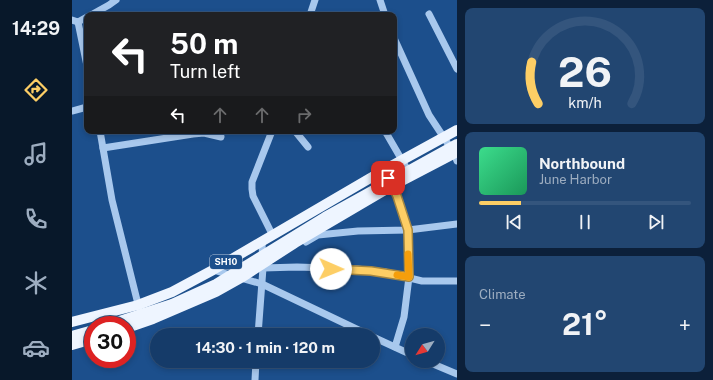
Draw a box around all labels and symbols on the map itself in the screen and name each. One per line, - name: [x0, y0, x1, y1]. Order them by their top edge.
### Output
- pin: [371, 161, 405, 195]
- position arrow: [310, 248, 352, 290]
- road number: SH10: [210, 255, 242, 269]
- speed limit sign: 30: [84, 316, 136, 368]
- north arrow: [405, 328, 445, 368]

